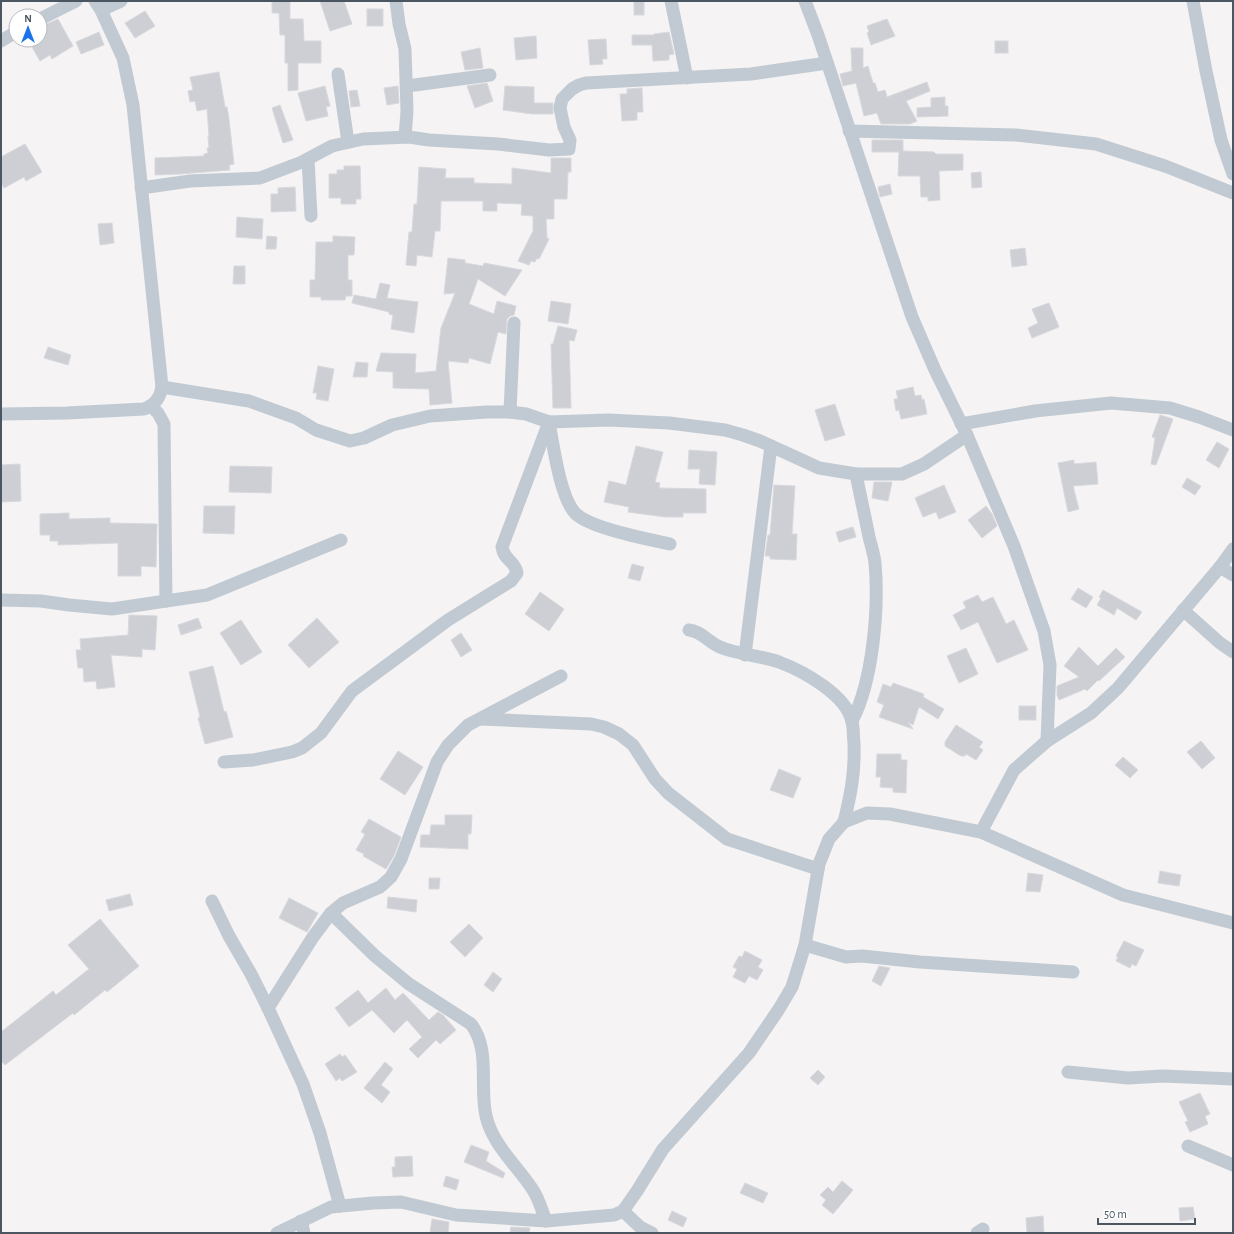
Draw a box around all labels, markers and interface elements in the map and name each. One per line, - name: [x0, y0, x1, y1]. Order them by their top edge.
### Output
- north arrow: [8, 8, 48, 48]
- text: N: [24, 13, 32, 24]
- scale bar: [1098, 1200, 1195, 1226]
- text: 50 m: [1104, 1208, 1127, 1220]

